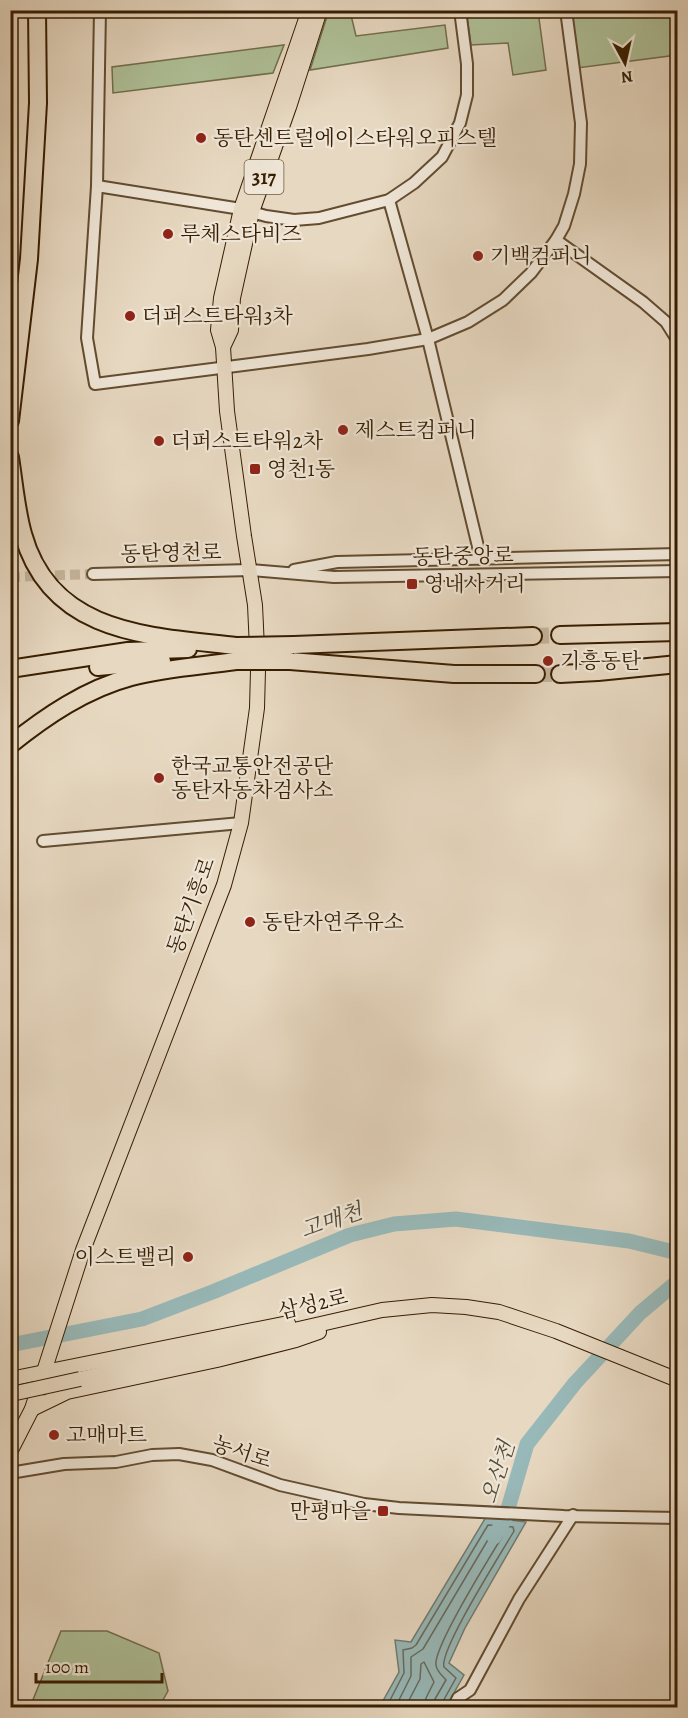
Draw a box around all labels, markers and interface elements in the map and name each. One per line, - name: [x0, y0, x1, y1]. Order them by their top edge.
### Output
- north arrow: [595, 33, 655, 93]
- text: N: [619, 65, 634, 89]
- place label: 동탄센트럴에이스타워오피스텔: [213, 124, 497, 152]
- marker: 동탄센트럴에이스타워오피스텔: [194, 131, 208, 145]
- road number: 317: [244, 160, 284, 194]
- place label: 루체스타비즈: [180, 220, 302, 248]
- marker: 루체스타비즈: [161, 227, 175, 241]
- place label: 기백컴퍼니: [490, 242, 591, 270]
- marker: 기백컴퍼니: [471, 249, 485, 263]
- place label: 더퍼스트타워3차: [142, 302, 293, 330]
- marker: 더퍼스트타워3차: [123, 309, 137, 323]
- place label: 제스트컴퍼니: [355, 416, 477, 444]
- marker: 제스트컴퍼니: [336, 423, 350, 437]
- place label: 더퍼스트타워2차: [171, 427, 324, 455]
- marker: 더퍼스트타워2차: [152, 434, 166, 448]
- place label: 영천1동: [267, 455, 335, 483]
- marker: 영천1동: [248, 462, 262, 476]
- street label: 동탄영천로: [120, 538, 222, 568]
- street label: 동탄중앙로: [412, 541, 514, 571]
- place label: 영내사거리: [424, 570, 525, 598]
- marker: 영내사거리: [405, 577, 419, 591]
- place label: 기흥동탄: [560, 647, 642, 675]
- marker: 기흥동탄: [541, 654, 555, 668]
- place label: 한국교통안전공단 동탄자동차검사소: [171, 752, 334, 804]
- marker: 한국교통안전공단 동탄자동차검사소: [152, 771, 166, 785]
- street label: 동탄기흥로: [160, 854, 222, 958]
- place label: 동탄자연주유소: [262, 908, 404, 936]
- marker: 동탄자연주유소: [243, 915, 257, 929]
- water label: 고매천: [296, 1196, 368, 1246]
- place label: 이스트밸리: [75, 1243, 176, 1271]
- marker: 이스트밸리: [181, 1250, 195, 1264]
- street label: 삼성2로: [275, 1282, 351, 1326]
- place label: 고매마트: [66, 1421, 147, 1449]
- marker: 고매마트: [47, 1428, 61, 1442]
- street label: 농서로: [209, 1429, 275, 1475]
- water label: 오산천: [474, 1436, 523, 1507]
- place label: 만평마을: [290, 1497, 371, 1525]
- marker: 만평마을: [376, 1504, 390, 1518]
- scale bar: [36, 1646, 162, 1684]
- text: 100 m: [45, 1655, 89, 1679]

